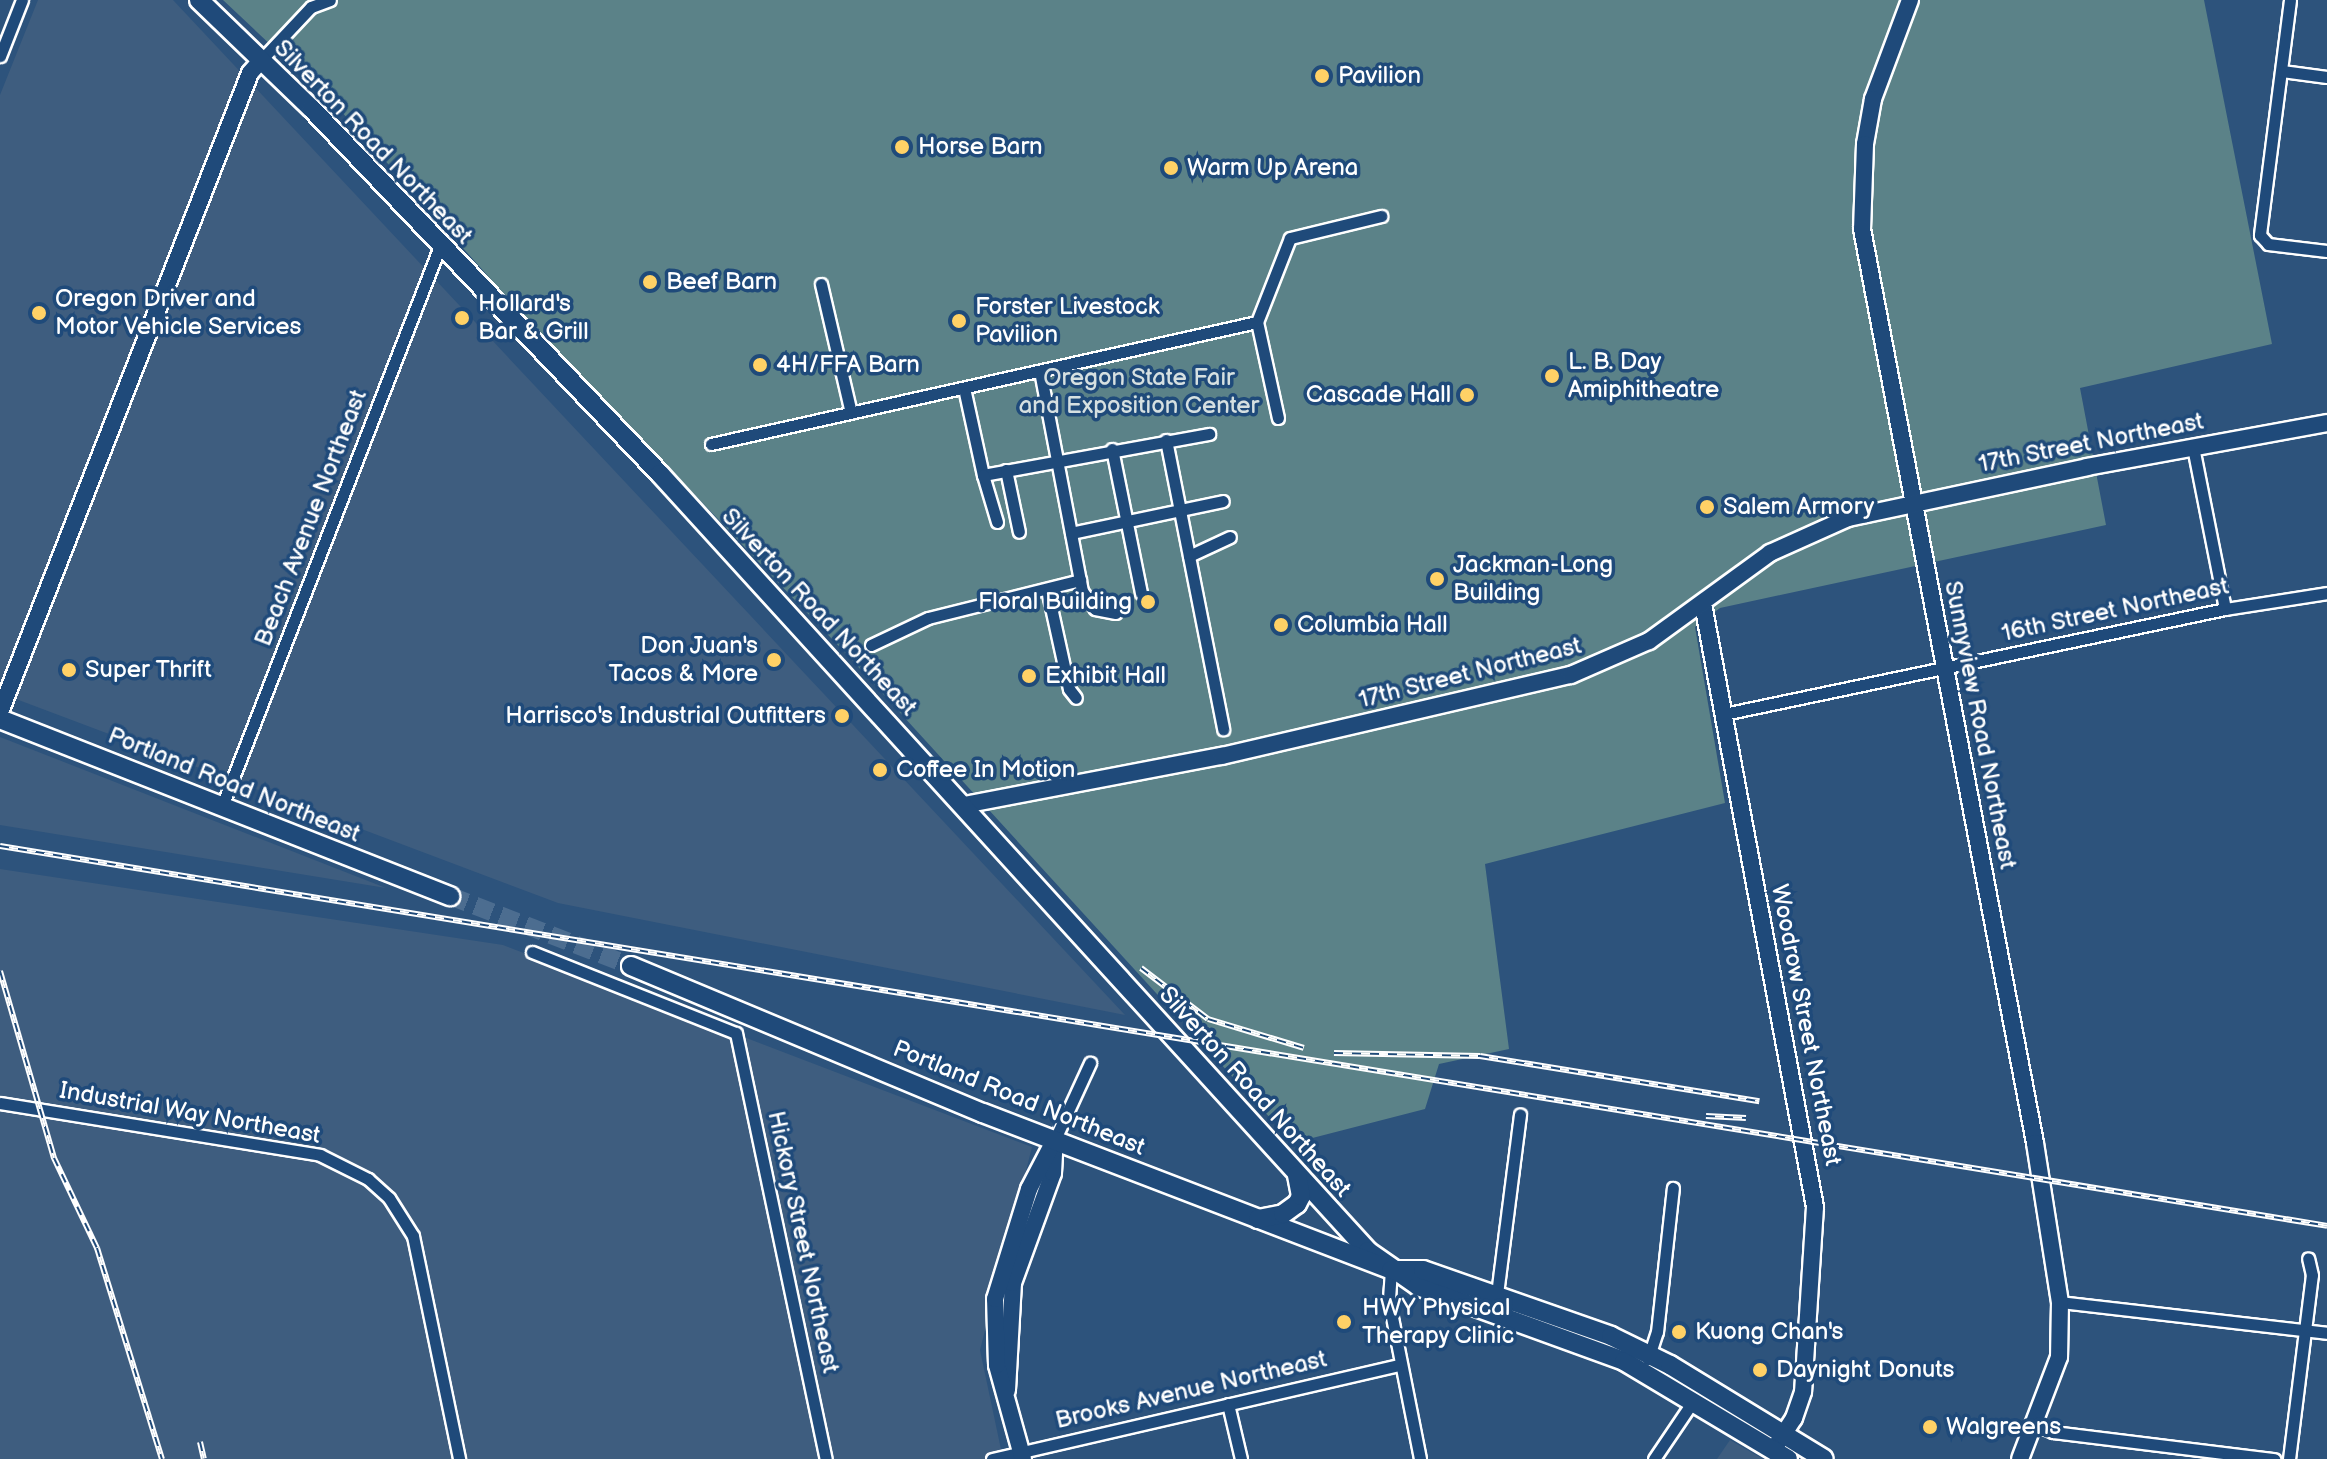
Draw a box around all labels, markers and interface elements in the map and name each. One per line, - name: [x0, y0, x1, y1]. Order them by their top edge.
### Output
- street label: Silverton Road Northeast: [268, 34, 478, 250]
- place label: Pavilion: [1338, 62, 1421, 90]
- marker: Pavilion: [1313, 67, 1331, 85]
- place label: Horse Barn: [918, 133, 1043, 161]
- marker: Horse Barn: [893, 138, 911, 156]
- place label: Warm Up Arena: [1187, 154, 1358, 182]
- marker: Warm Up Arena: [1162, 159, 1180, 177]
- place label: Beef Barn: [666, 268, 777, 296]
- marker: Beef Barn: [641, 273, 659, 291]
- place label: Oregon Driver and Motor Vehicle Services: [55, 285, 303, 341]
- place label: Hollard's Bar & Grill: [478, 290, 589, 346]
- place label: Forster Livestock Pavilion: [975, 293, 1160, 349]
- marker: Oregon Driver and Motor Vehicle Services: [30, 304, 48, 322]
- marker: Hollard's Bar & Grill: [453, 309, 471, 327]
- marker: Forster Livestock Pavilion: [950, 312, 968, 330]
- place label: L. B. Day Amiphitheatre: [1568, 348, 1719, 404]
- place label: 4H/FFA Barn: [776, 351, 920, 379]
- marker: 4H/FFA Barn: [751, 356, 769, 374]
- park label: Oregon State Fair and Exposition Center: [1019, 364, 1259, 420]
- marker: L. B. Day Amiphitheatre: [1543, 367, 1561, 385]
- place label: Cascade Hall: [1306, 381, 1451, 409]
- street label: Beach Avenue Northeast: [249, 386, 373, 650]
- marker: Cascade Hall: [1458, 386, 1476, 404]
- street label: 17th Street Northeast: [1976, 407, 2206, 479]
- place label: Salem Armory: [1723, 493, 1874, 521]
- marker: Salem Armory: [1698, 498, 1716, 516]
- street label: Silverton Road Northeast: [715, 502, 923, 722]
- place label: Jackman-Long Building: [1453, 551, 1613, 607]
- marker: Jackman-Long Building: [1428, 570, 1446, 588]
- street label: 16th Street Northeast: [1999, 572, 2231, 648]
- street label: Sunnyview Road Northeast: [1938, 579, 2022, 871]
- place label: Floral Building: [978, 588, 1132, 616]
- marker: Floral Building: [1139, 593, 1157, 611]
- place label: Columbia Hall: [1297, 611, 1448, 639]
- marker: Columbia Hall: [1272, 616, 1290, 634]
- street label: 17th Street Northeast: [1355, 631, 1585, 715]
- place label: Don Juan's Tacos & More: [609, 632, 758, 688]
- marker: Don Juan's Tacos & More: [765, 651, 783, 669]
- place label: Super Thrift: [85, 656, 212, 684]
- marker: Super Thrift: [60, 661, 78, 679]
- place label: Exhibit Hall: [1045, 662, 1166, 690]
- marker: Exhibit Hall: [1020, 667, 1038, 685]
- place label: Harrisco's Industrial Outfitters: [505, 702, 826, 730]
- marker: Harrisco's Industrial Outfitters: [833, 707, 851, 725]
- street label: Portland Road Northeast: [104, 721, 364, 849]
- place label: Coffee In Motion: [896, 756, 1075, 784]
- marker: Coffee In Motion: [871, 761, 889, 779]
- street label: Woodrow Street Northeast: [1765, 882, 1847, 1168]
- street label: Silverton Road Northeast: [1153, 981, 1357, 1203]
- street label: Portland Road Northeast: [889, 1034, 1149, 1162]
- street label: Industrial Way Northeast: [56, 1076, 324, 1150]
- street label: Hickory Street Northeast: [761, 1108, 845, 1376]
- place label: HWY Physical Therapy Clinic: [1362, 1294, 1516, 1350]
- marker: HWY Physical Therapy Clinic: [1333, 1311, 1355, 1333]
- place label: Kuong Chan's: [1695, 1318, 1843, 1346]
- marker: Kuong Chan's: [1670, 1323, 1688, 1341]
- street label: Brooks Avenue Northeast: [1053, 1345, 1329, 1435]
- place label: Daynight Donuts: [1776, 1356, 1954, 1384]
- marker: Daynight Donuts: [1751, 1361, 1769, 1379]
- place label: Walgreens: [1946, 1413, 2061, 1441]
- marker: Walgreens: [1921, 1418, 1939, 1436]

